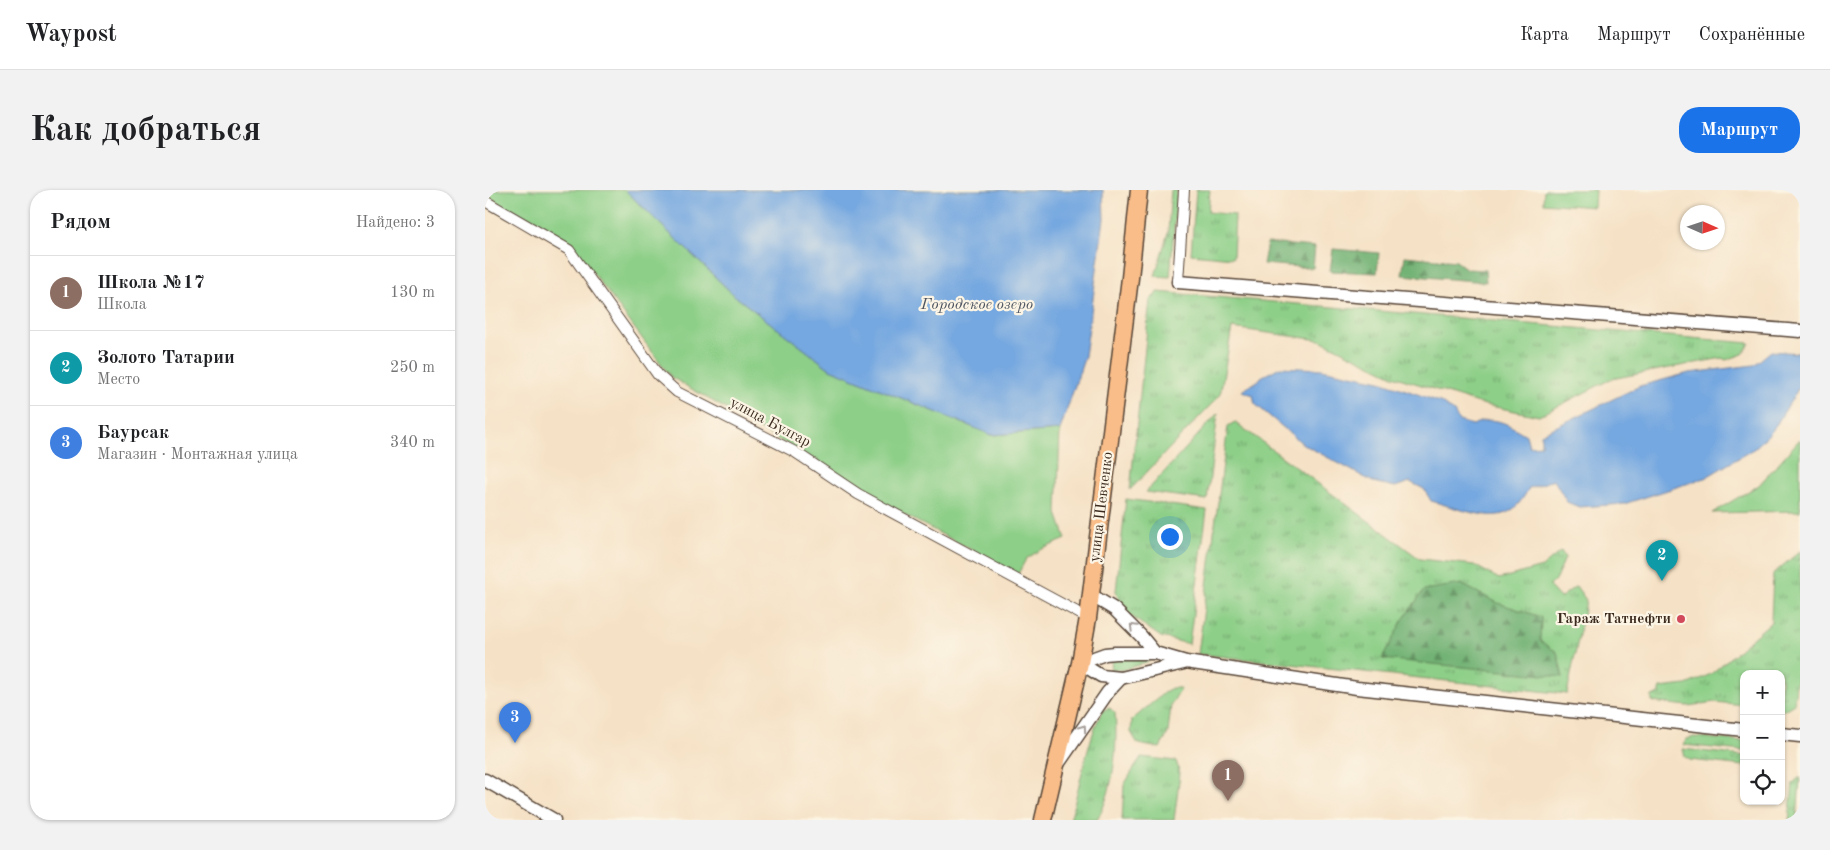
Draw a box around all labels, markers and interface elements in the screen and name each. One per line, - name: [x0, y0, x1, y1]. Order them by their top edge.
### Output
- text: Waypost: [25, 23, 117, 47]
- text: Карта: [1520, 26, 1569, 44]
- text: Маршрут: [1597, 26, 1671, 44]
- text: Сохранённые: [1699, 26, 1805, 44]
- button: Маршрут: [1679, 107, 1800, 153]
- text: Как добраться: [30, 113, 261, 148]
- north arrow: [1680, 205, 1725, 250]
- text: Рядом: [50, 212, 111, 233]
- text: Найдено: 3: [356, 215, 435, 231]
- text: Школа №17: [97, 274, 205, 293]
- text: 1: [61, 285, 71, 301]
- text: 130 m: [390, 285, 435, 301]
- text: Школа: [97, 297, 147, 313]
- water label: Городское озеро: [920, 297, 1033, 313]
- text: Золото Татарии: [97, 349, 235, 368]
- text: 2: [61, 360, 71, 376]
- text: 250 m: [390, 360, 435, 376]
- text: Место: [97, 372, 140, 388]
- street label: улица Булгар: [727, 395, 813, 451]
- text: Баурсак: [97, 424, 169, 443]
- text: 3: [61, 435, 71, 451]
- text: 340 m: [390, 435, 435, 451]
- text: Магазин · Монтажная улица: [97, 447, 298, 463]
- street label: улица Шевченко: [1088, 451, 1116, 563]
- your location: [1157, 524, 1183, 550]
- pin: 2: [1646, 540, 1678, 581]
- place label: Гараж Татнефти: [1557, 612, 1671, 627]
- marker: Гараж Татнефти: [1675, 613, 1687, 625]
- one-way arrow: [1130, 624, 1139, 633]
- map controls: [1740, 670, 1785, 805]
- button: +: [1740, 670, 1785, 715]
- pin: 3: [499, 702, 531, 743]
- button: −: [1740, 715, 1785, 760]
- one-way arrow: [1077, 724, 1086, 734]
- pin: 1: [1212, 760, 1244, 801]
- button: locate: [1740, 760, 1785, 805]

